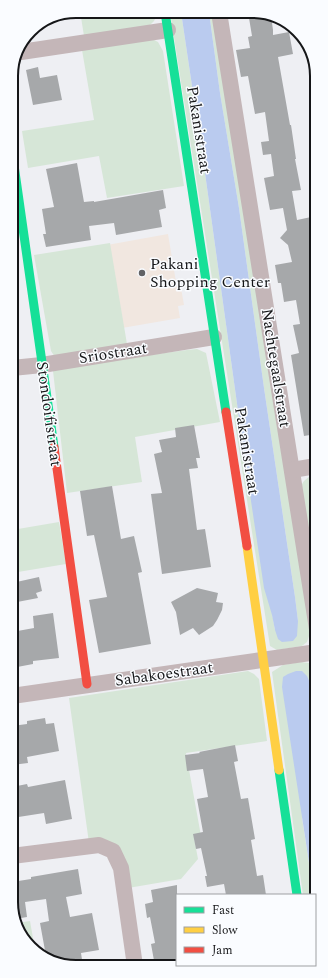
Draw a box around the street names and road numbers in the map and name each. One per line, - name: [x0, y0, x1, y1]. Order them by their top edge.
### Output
- street label: Pakanistraat: [180, 84, 218, 176]
- street label: Nachtegaalstraat: [255, 307, 297, 430]
- street label: Sriostraat: [77, 336, 149, 370]
- street label: Stondoifistraat: [30, 360, 68, 468]
- street label: Pakanistraat: [228, 405, 266, 497]
- street label: Sabakoestraat: [113, 655, 215, 693]

